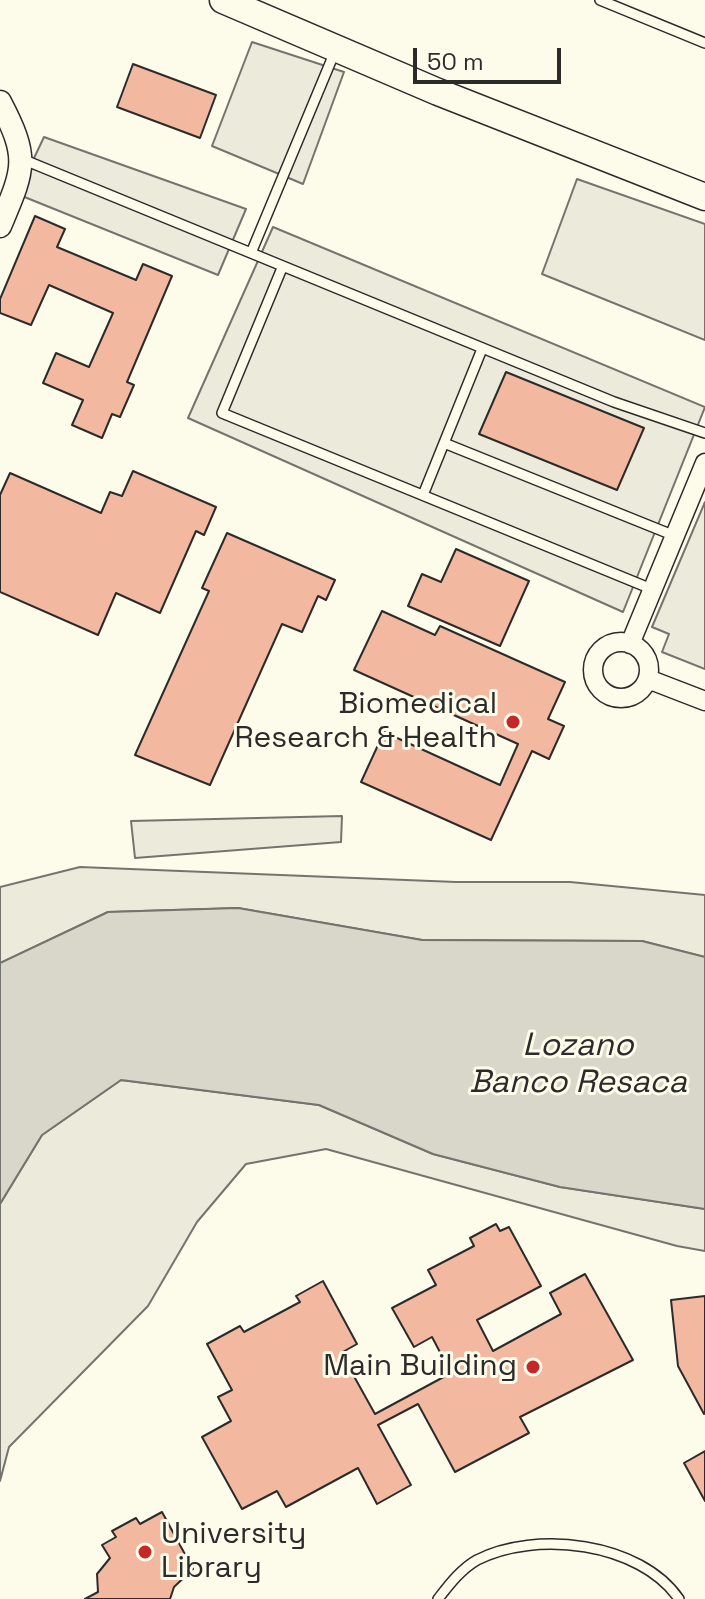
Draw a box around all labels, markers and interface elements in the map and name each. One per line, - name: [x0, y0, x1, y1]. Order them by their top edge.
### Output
- scale bar: [417, 32, 565, 82]
- text: 50 m: [427, 46, 484, 77]
- place label: Biomedical Research & Health: [235, 687, 497, 758]
- marker: Biomedical Research & Health: [504, 713, 522, 731]
- water label: Lozano Banco Resaca: [469, 1027, 687, 1102]
- place label: Main Building: [323, 1349, 517, 1385]
- marker: Main Building: [524, 1358, 542, 1376]
- place label: University Library: [161, 1517, 306, 1588]
- marker: University Library: [136, 1543, 154, 1561]

